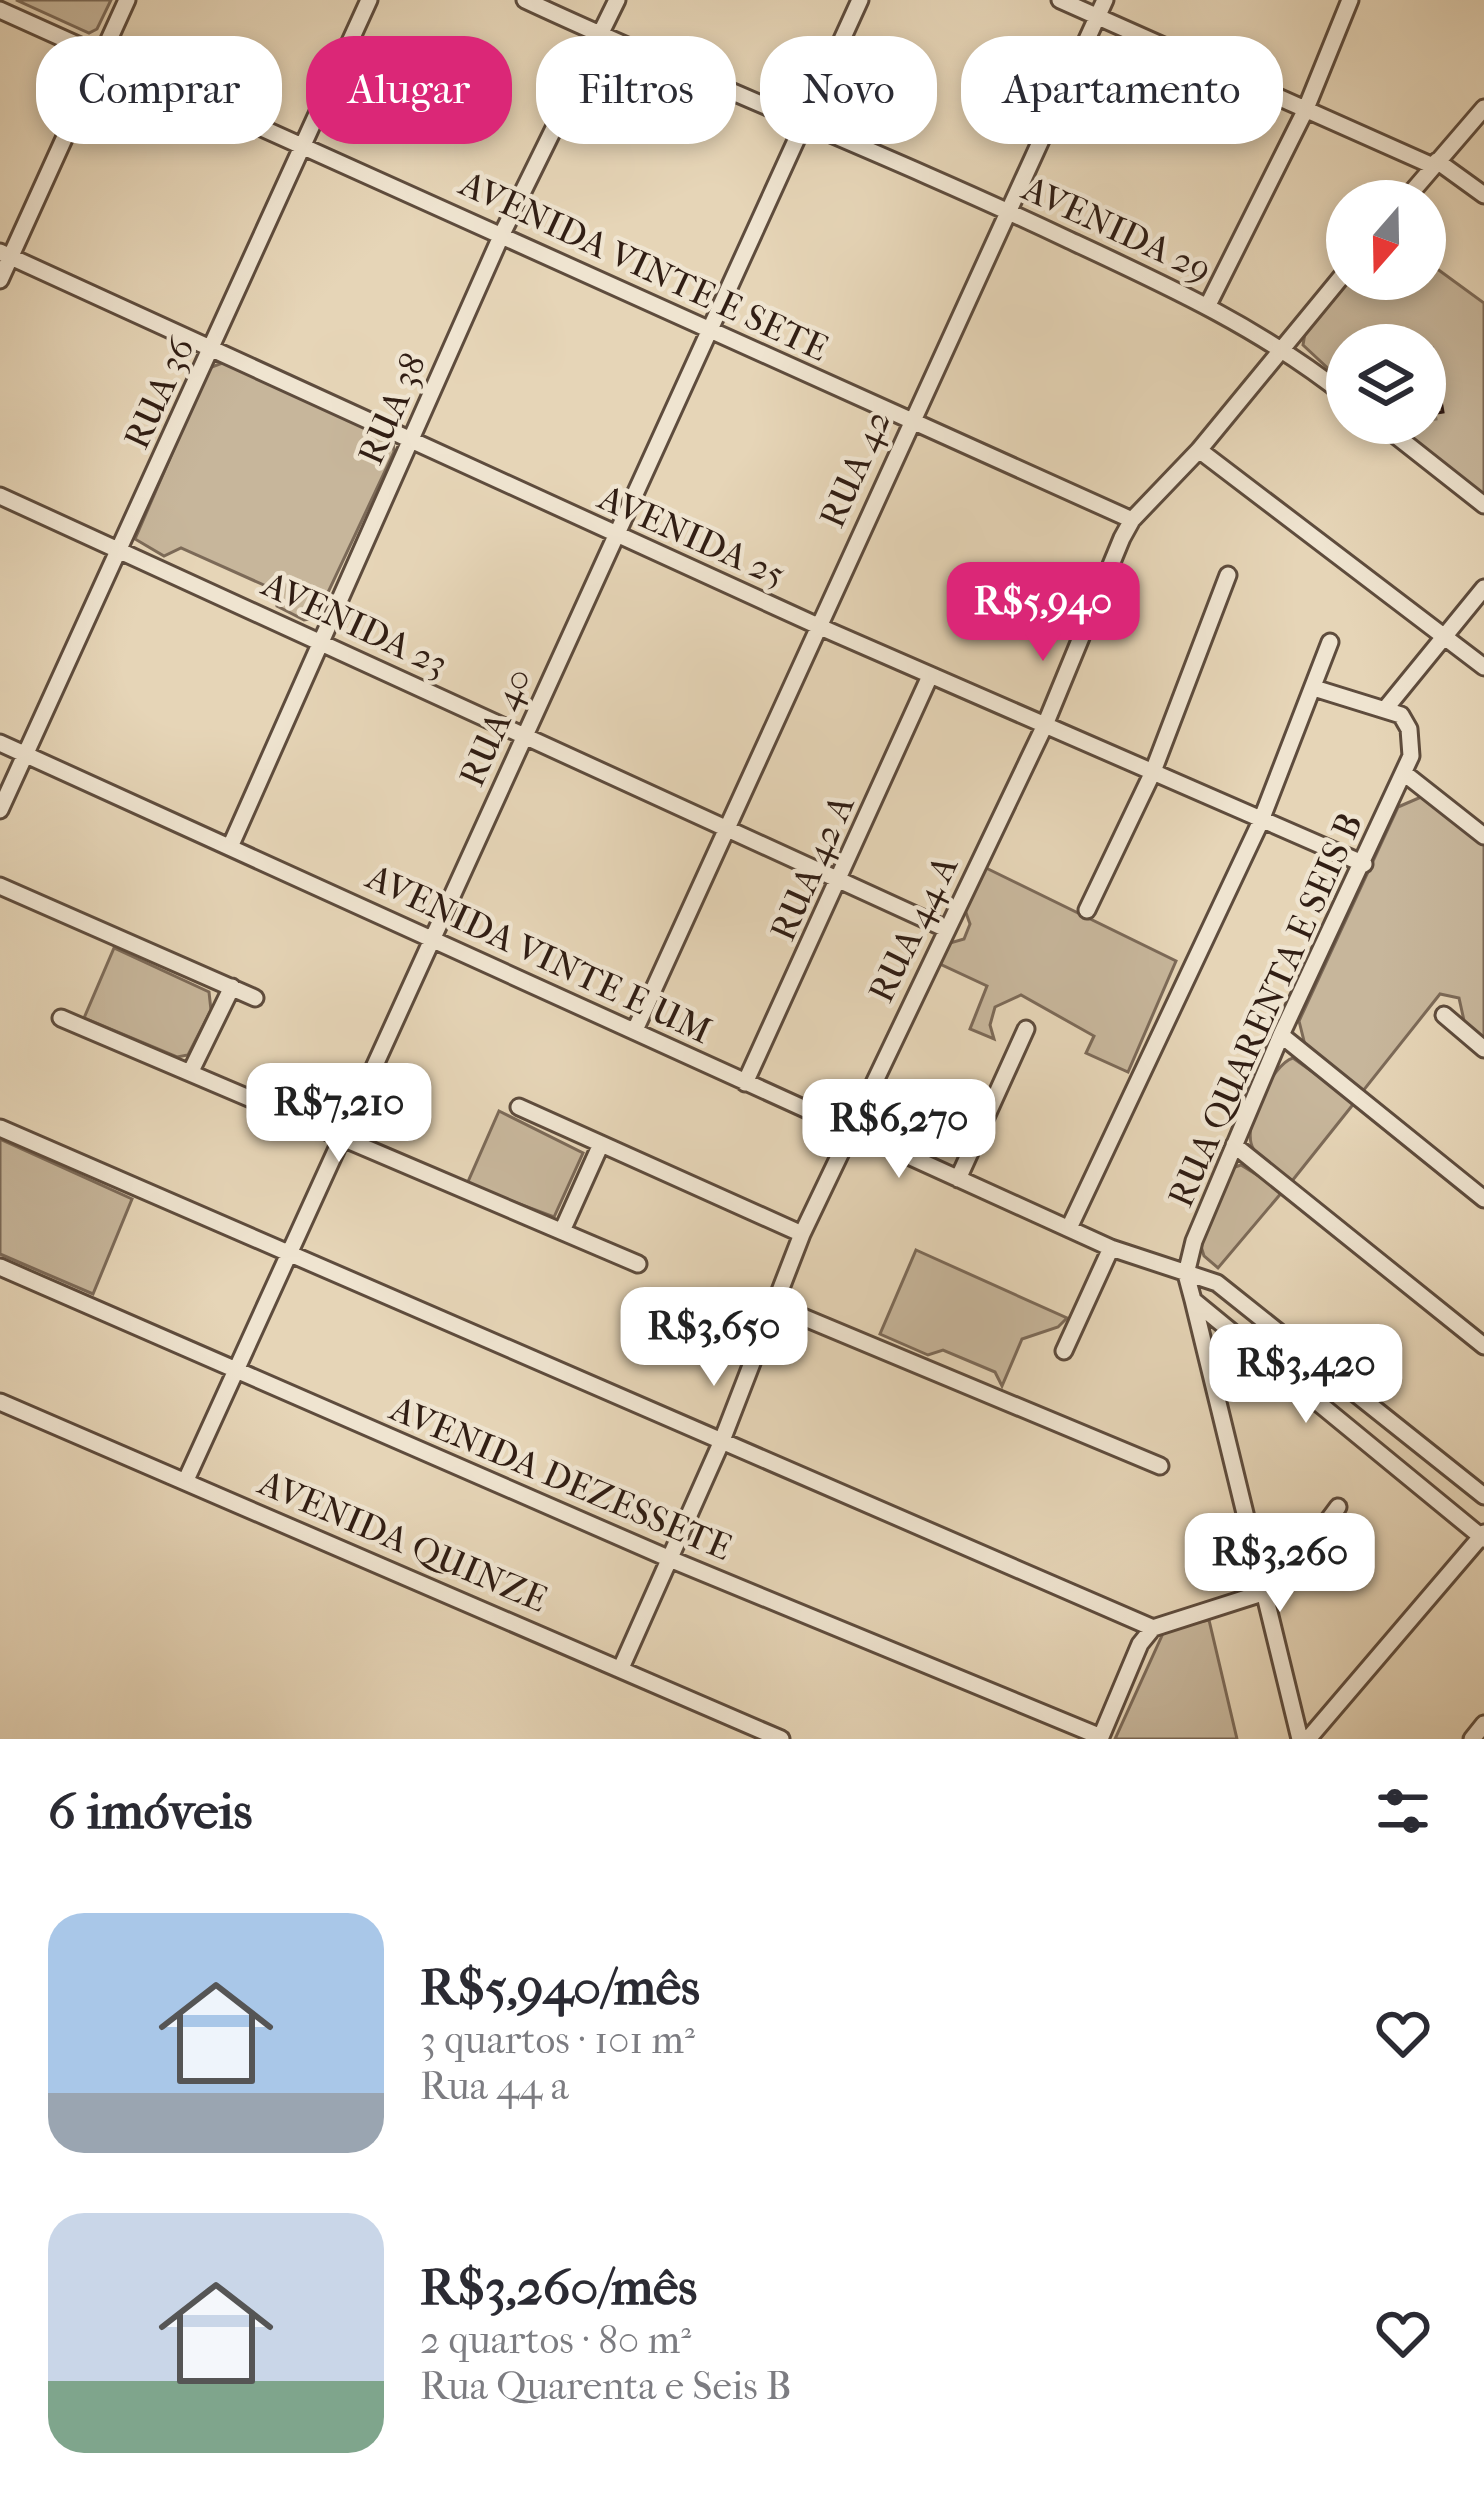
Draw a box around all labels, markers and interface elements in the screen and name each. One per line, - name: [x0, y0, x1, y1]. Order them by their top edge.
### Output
- chip: Comprar: [36, 36, 282, 144]
- chip: Alugar: [306, 36, 512, 144]
- chip: Filtros: [536, 36, 736, 144]
- chip: Novo: [760, 36, 937, 144]
- chip: Apartamento: [961, 36, 1283, 144]
- street label: AVENIDA VINTE E SETE: [452, 161, 835, 370]
- street label: AVENIDA 29: [1014, 166, 1218, 291]
- north arrow: [1326, 180, 1446, 300]
- map controls: [1326, 180, 1446, 444]
- button: layers: [1326, 324, 1446, 444]
- street label: RUA 36: [115, 330, 203, 455]
- street label: RUA 38: [349, 347, 435, 471]
- street label: RUA 42: [811, 404, 899, 534]
- street label: AVENIDA 25: [590, 475, 792, 596]
- street label: AVENIDA 23: [254, 562, 454, 685]
- pin: R$5,940: [932, 562, 1154, 664]
- text: R$5,940: [974, 578, 1112, 624]
- street label: RUA 40: [450, 661, 540, 793]
- street label: RUA 42 A: [761, 788, 863, 947]
- street label: RUA QUARENTA E SEIS B: [1159, 807, 1371, 1213]
- street label: RUA 44 A: [860, 848, 967, 1009]
- street label: AVENIDA VINTE E UM: [358, 855, 718, 1052]
- pin: R$7,210: [228, 1063, 450, 1165]
- text: R$7,210: [273, 1079, 405, 1125]
- pin: R$6,270: [788, 1079, 1010, 1181]
- text: R$6,270: [829, 1095, 969, 1141]
- pin: R$3,650: [603, 1287, 825, 1389]
- text: R$3,650: [648, 1303, 780, 1349]
- pin: R$3,420: [1195, 1324, 1417, 1426]
- text: R$3,420: [1236, 1340, 1376, 1386]
- street label: AVENIDA DEZESSETE: [382, 1386, 738, 1569]
- street label: AVENIDA QUINZE: [251, 1461, 553, 1621]
- pin: R$3,260: [1169, 1513, 1391, 1615]
- text: R$3,260: [1212, 1529, 1348, 1575]
- icon: filters: [1370, 1778, 1436, 1844]
- text: 6 imóveis: [48, 1781, 252, 1841]
- text: R$5,940/mês: [420, 1957, 700, 2017]
- icon: home: [144, 1961, 288, 2105]
- icon: heart: [1370, 2000, 1436, 2066]
- text: 3 quartos · 101 m²: [420, 2017, 695, 2063]
- text: Rua 44 a: [420, 2063, 569, 2109]
- text: R$3,260/mês: [420, 2257, 697, 2317]
- icon: home: [144, 2261, 288, 2405]
- icon: heart: [1370, 2300, 1436, 2366]
- text: 2 quartos · 80 m²: [420, 2317, 691, 2363]
- text: Rua Quarenta e Seis B: [420, 2363, 791, 2409]

